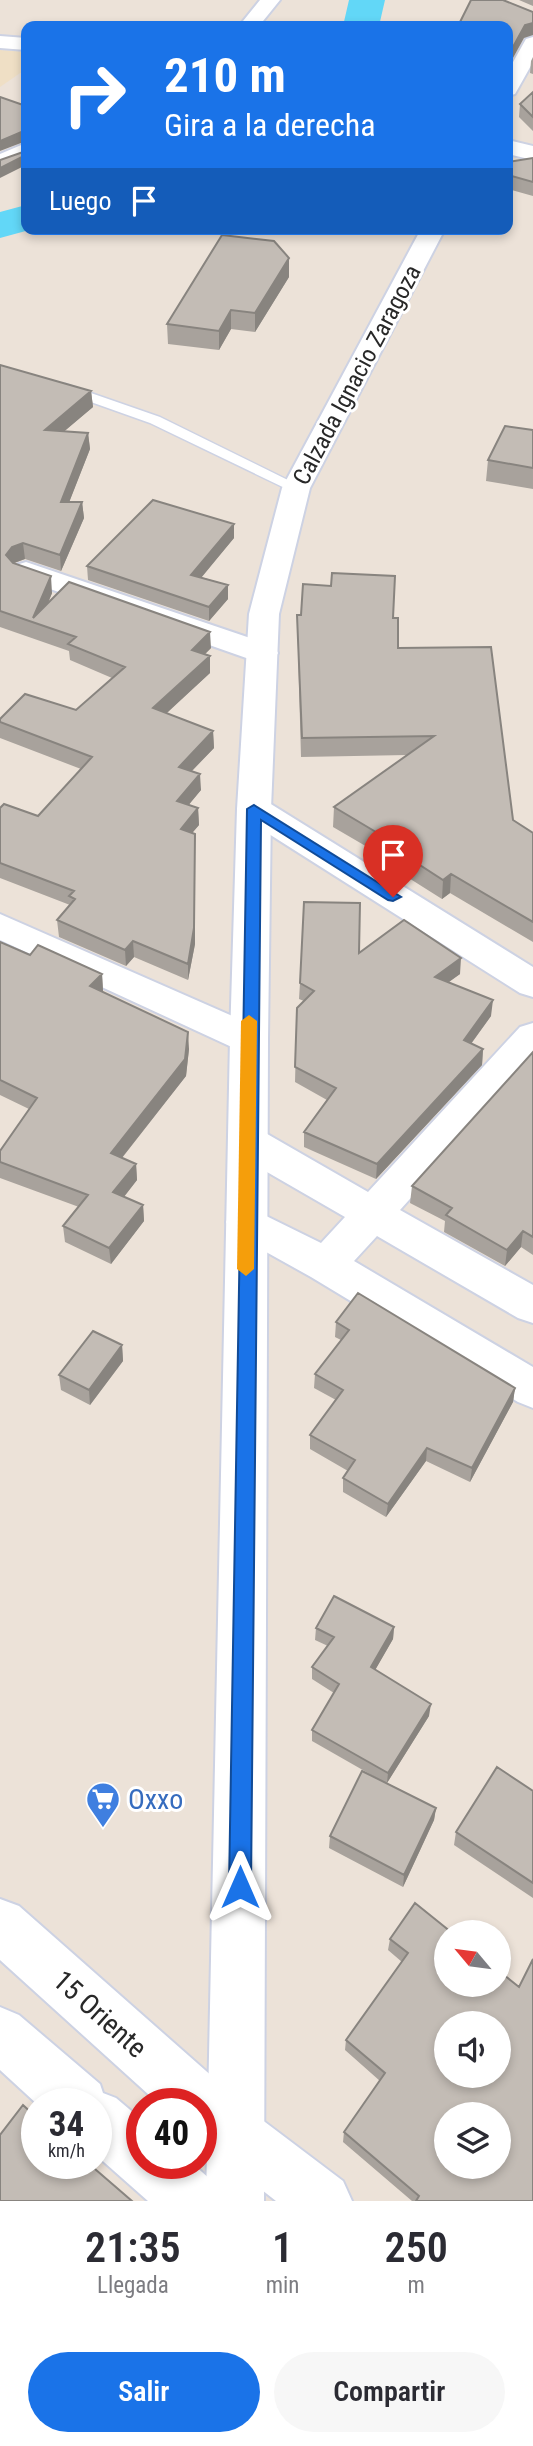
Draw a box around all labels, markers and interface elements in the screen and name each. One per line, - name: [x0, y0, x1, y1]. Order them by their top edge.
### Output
- text: 210 m: [164, 47, 286, 104]
- icon: right: [49, 49, 140, 140]
- text: Gira a la derecha: [164, 106, 376, 144]
- icon: arrive: [125, 182, 163, 220]
- text: Luego: [49, 186, 111, 216]
- street label: Calzada Ignacio Zaragoza: [287, 260, 427, 490]
- pin: [363, 825, 423, 897]
- icon: arrive: [374, 836, 412, 874]
- supermarket icon: Oxxo: [84, 1780, 122, 1829]
- place label: Oxxo: [128, 1783, 183, 1816]
- position arrow: [203, 1850, 277, 1924]
- north arrow: [434, 1920, 511, 1997]
- map controls: [434, 1920, 511, 2179]
- street label: 15 Oriente: [47, 1964, 153, 2064]
- button: sound: [434, 2011, 511, 2088]
- speed limit sign: 40: [126, 2088, 217, 2179]
- button: layers: [434, 2102, 511, 2179]
- text: 34: [49, 2104, 84, 2145]
- text: km/h: [48, 2140, 85, 2161]
- text: 21:35: [85, 2223, 181, 2272]
- text: 1: [272, 2223, 293, 2272]
- text: 250: [385, 2223, 448, 2272]
- text: Llegada: [97, 2272, 169, 2299]
- text: min: [266, 2272, 299, 2299]
- text: m: [408, 2272, 425, 2299]
- button: Salir: [28, 2352, 260, 2432]
- button: Compartir: [274, 2352, 505, 2432]

